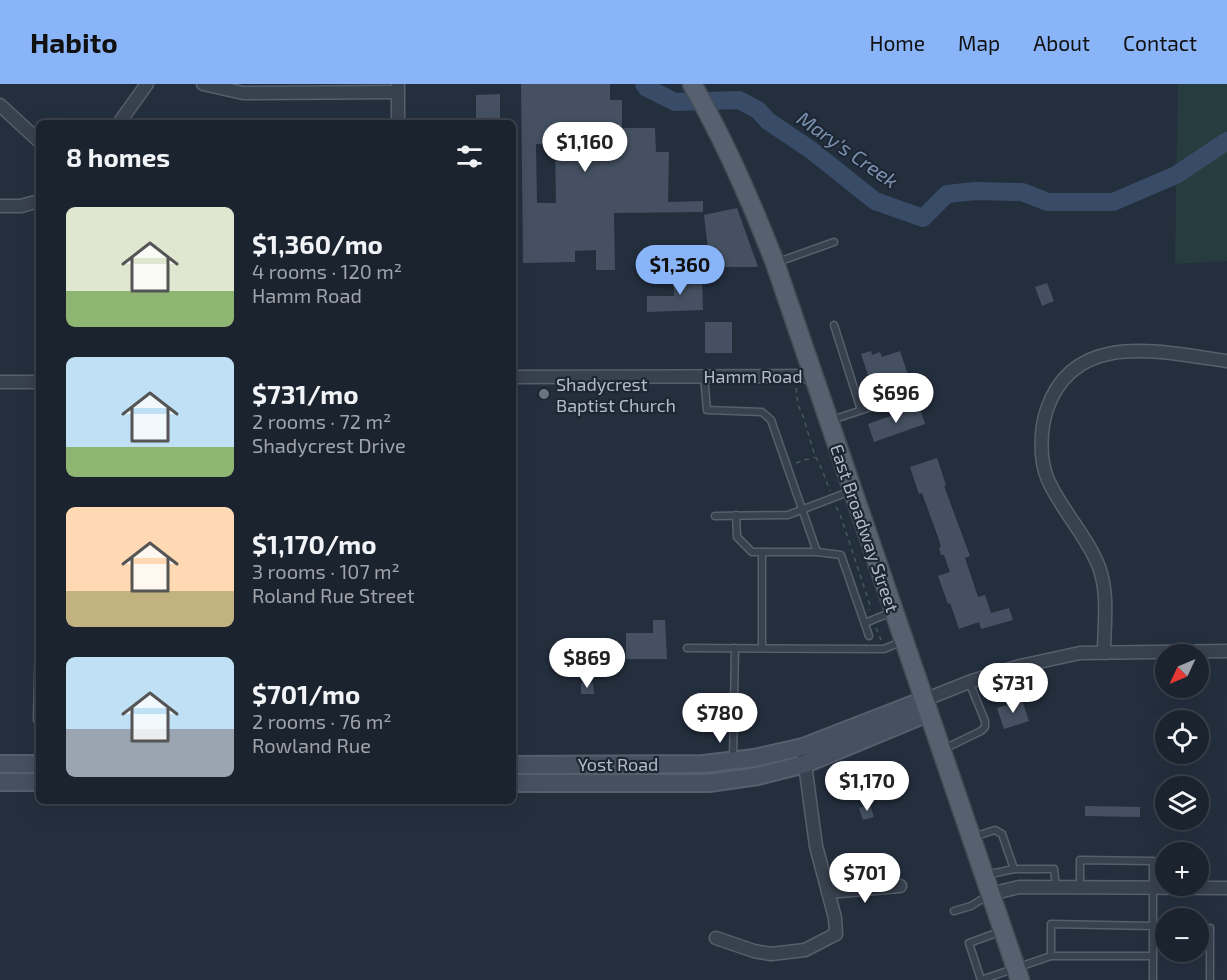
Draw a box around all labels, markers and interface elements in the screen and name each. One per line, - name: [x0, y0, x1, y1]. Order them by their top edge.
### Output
- text: Habito: [30, 25, 118, 59]
- text: Home: [869, 30, 925, 55]
- text: Map: [958, 30, 1000, 55]
- text: About: [1033, 30, 1090, 55]
- text: Contact: [1123, 30, 1197, 55]
- water label: Mary's Creek: [792, 105, 903, 193]
- pin: $1,160: [536, 122, 634, 173]
- text: $1,160: [556, 129, 614, 153]
- icon: filters: [453, 140, 486, 173]
- text: 8 homes: [66, 141, 170, 172]
- text: $1,360/mo: [252, 228, 383, 259]
- icon: home: [114, 231, 186, 303]
- pin: $1,360: [631, 245, 729, 296]
- text: $1,360: [650, 252, 710, 276]
- text: 4 rooms · 120 m²: [252, 259, 402, 283]
- text: Hamm Road: [252, 283, 362, 307]
- street label: Hamm Road: [704, 365, 802, 387]
- place label: Shadycrest Baptist Church: [556, 373, 676, 416]
- pin: $696: [860, 373, 932, 424]
- text: $731/mo: [252, 378, 359, 409]
- text: $696: [873, 380, 920, 404]
- icon: home: [114, 381, 186, 453]
- marker: Shadycrest Baptist Church: [537, 387, 551, 401]
- text: 2 rooms · 72 m²: [252, 409, 391, 433]
- text: Shadycrest Drive: [252, 433, 406, 457]
- street label: East Broadway Street: [826, 441, 904, 615]
- text: $1,170/mo: [252, 528, 377, 559]
- icon: home: [114, 531, 186, 603]
- text: 3 rooms · 107 m²: [252, 559, 400, 583]
- text: Roland Rue Street: [252, 583, 415, 607]
- pin: $869: [551, 638, 623, 689]
- north arrow: [1155, 644, 1209, 698]
- map controls: [1155, 644, 1209, 962]
- text: $869: [563, 645, 611, 669]
- pin: $731: [977, 663, 1049, 714]
- text: $731: [992, 670, 1034, 694]
- text: $701/mo: [252, 678, 360, 709]
- icon: home: [114, 681, 186, 753]
- pin: $780: [684, 693, 756, 744]
- text: $780: [696, 700, 744, 724]
- text: 2 rooms · 76 m²: [252, 709, 391, 733]
- button: locate: [1155, 710, 1209, 764]
- text: Rowland Rue: [252, 733, 371, 757]
- street label: Yost Road: [578, 753, 658, 775]
- pin: $1,170: [818, 761, 916, 812]
- text: $1,170: [839, 768, 895, 792]
- button: layers: [1155, 776, 1209, 830]
- button: +: [1155, 842, 1209, 896]
- pin: $701: [829, 853, 901, 904]
- text: $701: [843, 860, 887, 884]
- button: −: [1155, 908, 1209, 962]

